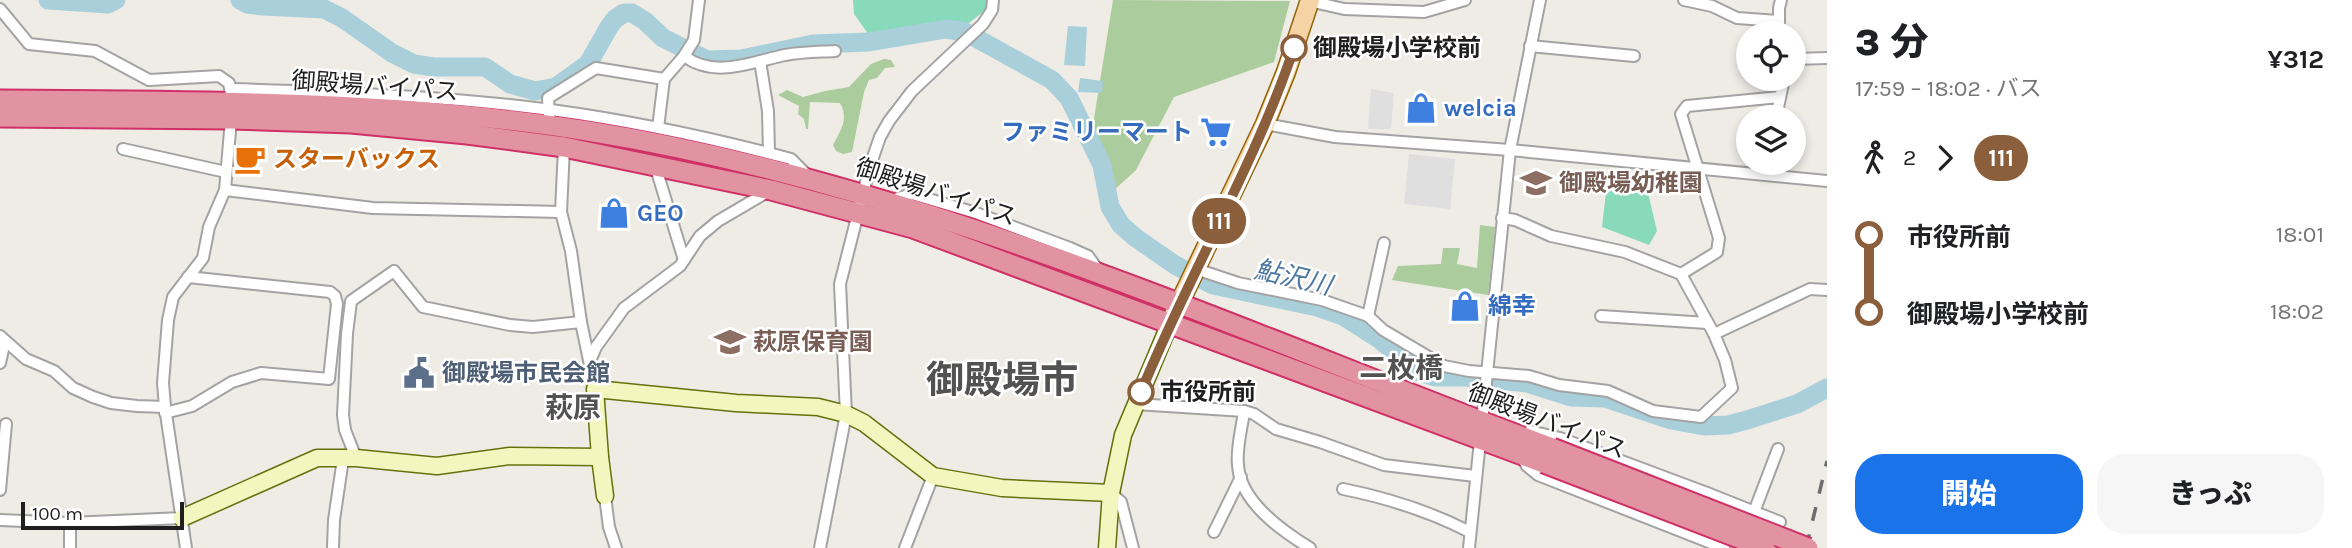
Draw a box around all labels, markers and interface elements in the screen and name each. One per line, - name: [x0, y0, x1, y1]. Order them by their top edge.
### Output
- text: 3 分: [1855, 20, 1928, 65]
- map controls: [1736, 21, 1806, 175]
- button: locate: [1736, 21, 1806, 91]
- place label: 御殿場小学校前: [1313, 34, 1481, 62]
- marker: 御殿場小学校前: [1281, 35, 1307, 61]
- text: ¥312: [2268, 44, 2324, 75]
- street label: 御殿場バイパス: [290, 66, 460, 106]
- text: 17:59 – 18:02 · バス: [1855, 75, 2042, 102]
- shop icon: welcia: [1404, 91, 1438, 125]
- place label: welcia: [1444, 94, 1517, 122]
- button: layers: [1736, 105, 1806, 175]
- supermarket icon: ファミリーマート: [1199, 115, 1233, 149]
- place label: ファミリーマート: [1001, 118, 1193, 146]
- icon: walk: [1855, 139, 1893, 177]
- icon: forward: [1926, 139, 1964, 177]
- cafe icon: スターバックス: [233, 142, 267, 176]
- text: 2: [1903, 144, 1916, 171]
- text: 111: [1988, 144, 2014, 172]
- place label: スターバックス: [273, 145, 440, 173]
- street label: 御殿場バイパス: [852, 153, 1020, 231]
- school or university icon: 御殿場幼稚園: [1519, 166, 1553, 200]
- place label: 御殿場幼稚園: [1559, 169, 1703, 197]
- shop icon: GEO: [597, 196, 631, 230]
- line badge: 111: [1179, 198, 1259, 244]
- place label: GEO: [637, 199, 684, 227]
- text: 111: [1206, 207, 1232, 235]
- text: 18:01: [2276, 221, 2324, 248]
- text: 市役所前: [1907, 222, 2011, 253]
- water label: 鮎沢川: [1251, 254, 1337, 302]
- shop icon: 綿幸: [1448, 289, 1482, 323]
- place label: 綿幸: [1488, 292, 1536, 320]
- text: 18:02: [2270, 298, 2324, 325]
- text: 御殿場小学校前: [1907, 299, 2089, 330]
- school or university icon: 萩原保育園: [713, 325, 747, 359]
- place label: 萩原保育園: [753, 328, 873, 356]
- district label: 二枚橋: [1359, 351, 1443, 384]
- public building icon: 御殿場市民会館: [402, 356, 436, 390]
- district label: 御殿場市: [926, 358, 1078, 403]
- place label: 御殿場市民会館: [442, 359, 610, 387]
- place label: 市役所前: [1160, 378, 1256, 406]
- street label: 御殿場バイパス: [1464, 378, 1630, 464]
- marker: 市役所前: [1128, 379, 1154, 405]
- district label: 萩原: [545, 391, 601, 424]
- button: 開始: [1855, 454, 2083, 534]
- button: きっぷ: [2097, 454, 2324, 534]
- scale bar: [21, 499, 184, 531]
- text: 100 m: [32, 503, 83, 525]

